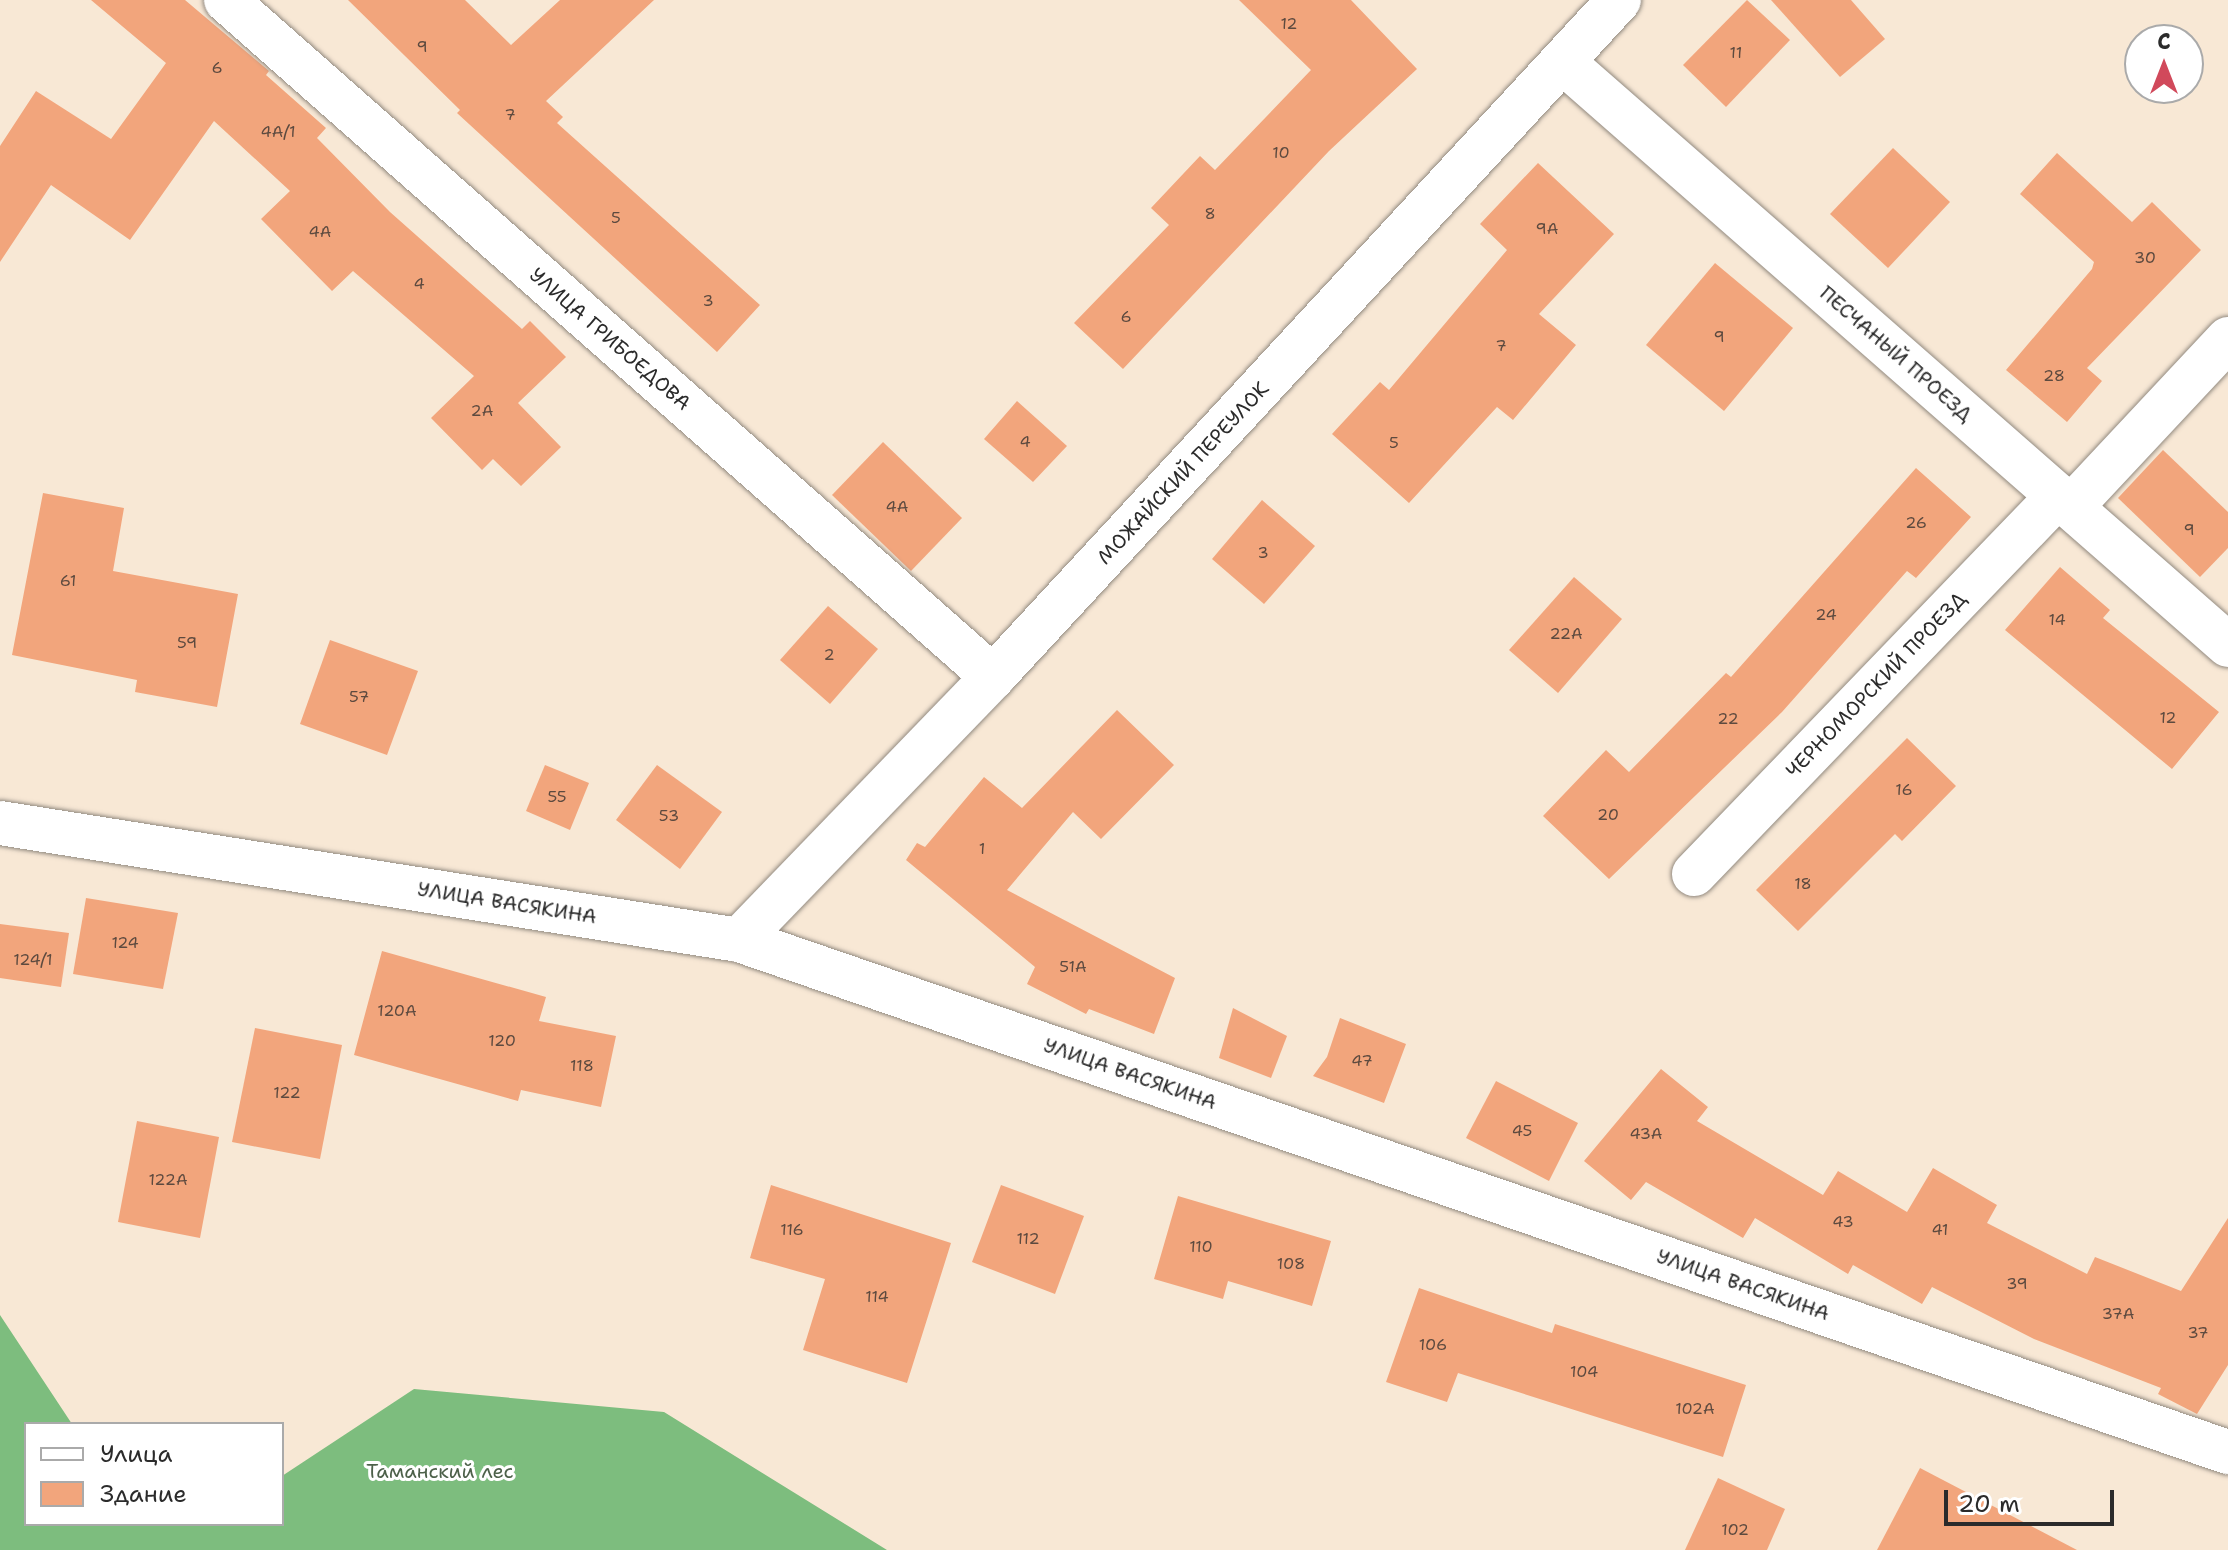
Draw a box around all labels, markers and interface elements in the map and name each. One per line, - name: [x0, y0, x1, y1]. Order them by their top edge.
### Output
- house number: 12: [1280, 14, 1298, 34]
- north arrow: [2124, 24, 2204, 104]
- text: С: [2157, 27, 2171, 56]
- house number: 9: [416, 37, 428, 57]
- house number: 11: [1730, 43, 1742, 63]
- house number: 6: [211, 58, 223, 78]
- house number: 7: [504, 105, 516, 125]
- house number: 4А/1: [260, 122, 296, 142]
- house number: 10: [1272, 143, 1290, 163]
- house number: 8: [1204, 204, 1216, 224]
- house number: 5: [611, 208, 621, 228]
- house number: 9А: [1536, 219, 1558, 239]
- house number: 4А: [309, 222, 331, 242]
- house number: 30: [2134, 248, 2156, 268]
- street label: УЛИЦА ГРИБОЕДОВА: [525, 263, 695, 415]
- house number: 4: [413, 274, 425, 294]
- street label: ПЕСЧАНЫЙ ПРОЕЗД: [1815, 281, 1977, 427]
- house number: 3: [702, 291, 714, 311]
- house number: 6: [1120, 307, 1132, 327]
- house number: 9: [1713, 327, 1725, 347]
- house number: 7: [1495, 336, 1507, 356]
- house number: 28: [2043, 366, 2065, 386]
- street label: МОЖАЙСКИЙ ПЕРЕУЛОК: [1092, 377, 1274, 569]
- house number: 2А: [471, 401, 493, 421]
- house number: 4: [1019, 432, 1031, 452]
- house number: 5: [1389, 433, 1399, 453]
- house number: 4А: [886, 497, 908, 517]
- house number: 26: [1905, 513, 1927, 533]
- house number: 9: [2183, 520, 2195, 540]
- house number: 3: [1257, 543, 1269, 563]
- house number: 61: [60, 571, 76, 591]
- street label: ЧЕРНОМОРСКИЙ ПРОЕЗД: [1781, 587, 1971, 783]
- house number: 24: [1815, 605, 1837, 625]
- house number: 14: [2048, 610, 2066, 630]
- house number: 22А: [1549, 624, 1583, 644]
- house number: 59: [177, 633, 197, 653]
- house number: 2: [823, 645, 835, 665]
- house number: 57: [349, 687, 369, 707]
- house number: 12: [2159, 708, 2177, 728]
- house number: 22: [1717, 709, 1739, 729]
- house number: 16: [1895, 780, 1913, 800]
- house number: 55: [547, 787, 567, 807]
- house number: 20: [1597, 805, 1619, 825]
- house number: 53: [659, 806, 679, 826]
- house number: 1: [979, 839, 985, 859]
- house number: 18: [1794, 874, 1812, 894]
- street label: УЛИЦА ВАСЯКИНА: [416, 877, 598, 929]
- house number: 124: [111, 933, 139, 953]
- house number: 124/1: [13, 950, 53, 970]
- house number: 51А: [1059, 957, 1087, 977]
- house number: 120А: [377, 1001, 417, 1021]
- house number: 120: [488, 1031, 516, 1051]
- street label: УЛИЦА ВАСЯКИНА: [1041, 1033, 1219, 1115]
- house number: 47: [1351, 1051, 1373, 1071]
- house number: 118: [570, 1056, 594, 1076]
- house number: 122: [273, 1083, 301, 1103]
- house number: 45: [1512, 1121, 1532, 1141]
- house number: 43А: [1630, 1124, 1662, 1144]
- house number: 122А: [148, 1170, 188, 1190]
- house number: 43: [1832, 1212, 1854, 1232]
- house number: 116: [780, 1220, 804, 1240]
- house number: 41: [1931, 1220, 1949, 1240]
- house number: 112: [1016, 1229, 1040, 1249]
- house number: 110: [1189, 1237, 1213, 1257]
- street label: УЛИЦА ВАСЯКИНА: [1654, 1244, 1832, 1326]
- house number: 108: [1277, 1254, 1305, 1274]
- house number: 39: [2006, 1274, 2028, 1294]
- house number: 114: [865, 1287, 889, 1307]
- house number: 37А: [2102, 1304, 2134, 1324]
- house number: 37: [2187, 1323, 2209, 1343]
- house number: 106: [1419, 1335, 1447, 1355]
- house number: 104: [1570, 1362, 1598, 1382]
- house number: 102А: [1675, 1399, 1715, 1419]
- legend: [24, 1422, 284, 1526]
- text: Улица: [100, 1438, 173, 1470]
- park label: Таманский лес: [366, 1459, 514, 1483]
- scale bar: [1948, 1474, 2118, 1524]
- text: Здание: [100, 1478, 187, 1510]
- text: 20 m: [1958, 1488, 2020, 1520]
- house number: 102: [1721, 1520, 1749, 1540]

